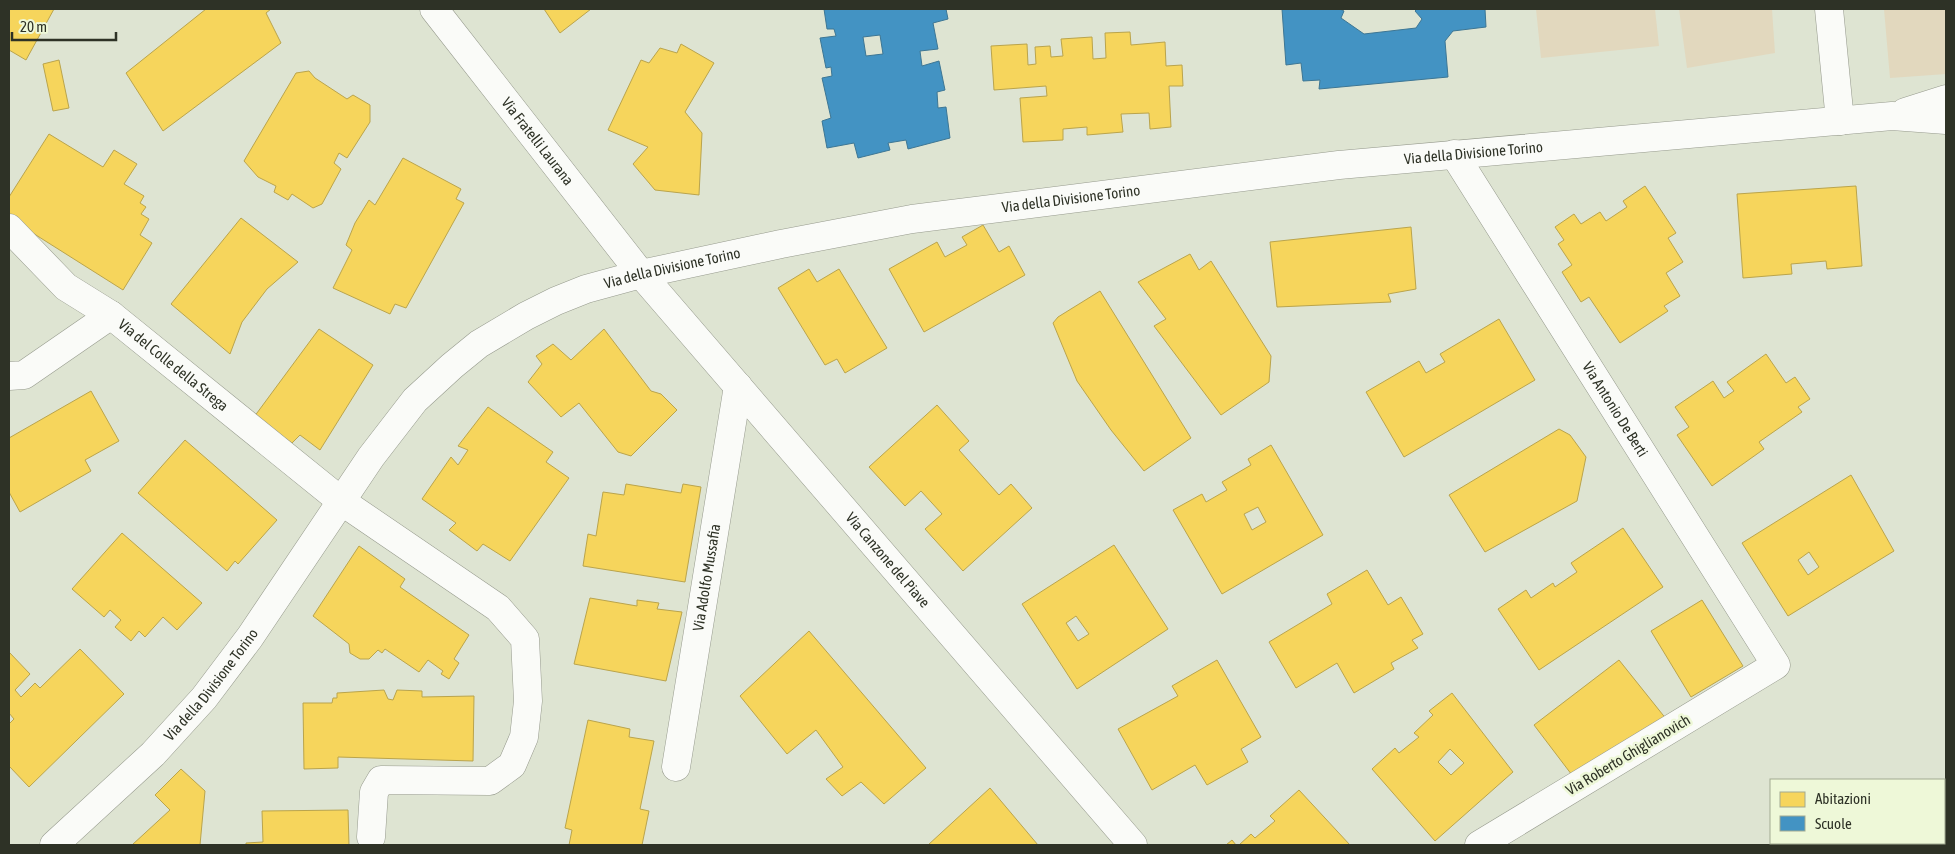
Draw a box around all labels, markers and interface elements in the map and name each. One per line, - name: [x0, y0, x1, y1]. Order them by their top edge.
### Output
- scale bar: [12, 10, 116, 42]
- text: 20 m: [20, 18, 47, 35]
- street label: Via Fratelli Laurana: [498, 94, 577, 188]
- street label: Via della Divisione Torino: [1403, 138, 1543, 167]
- street label: Via della Divisione Torino: [1001, 181, 1141, 216]
- street label: Via della Divisione Torino: [602, 244, 742, 292]
- street label: Via del Colle della Strega: [115, 315, 232, 414]
- street label: Via Antonio De Berti: [1579, 359, 1652, 460]
- street label: Via Canzone del Piave: [842, 509, 934, 611]
- street label: Via Adolfo Mussafia: [689, 523, 723, 632]
- street label: Via della Divisione Torino: [160, 625, 261, 744]
- street label: Via Roberto Ghiglianovich: [1562, 711, 1693, 798]
- legend: [1770, 779, 1945, 844]
- text: Abitazioni: [1815, 790, 1871, 807]
- text: Scuole: [1815, 815, 1852, 832]

